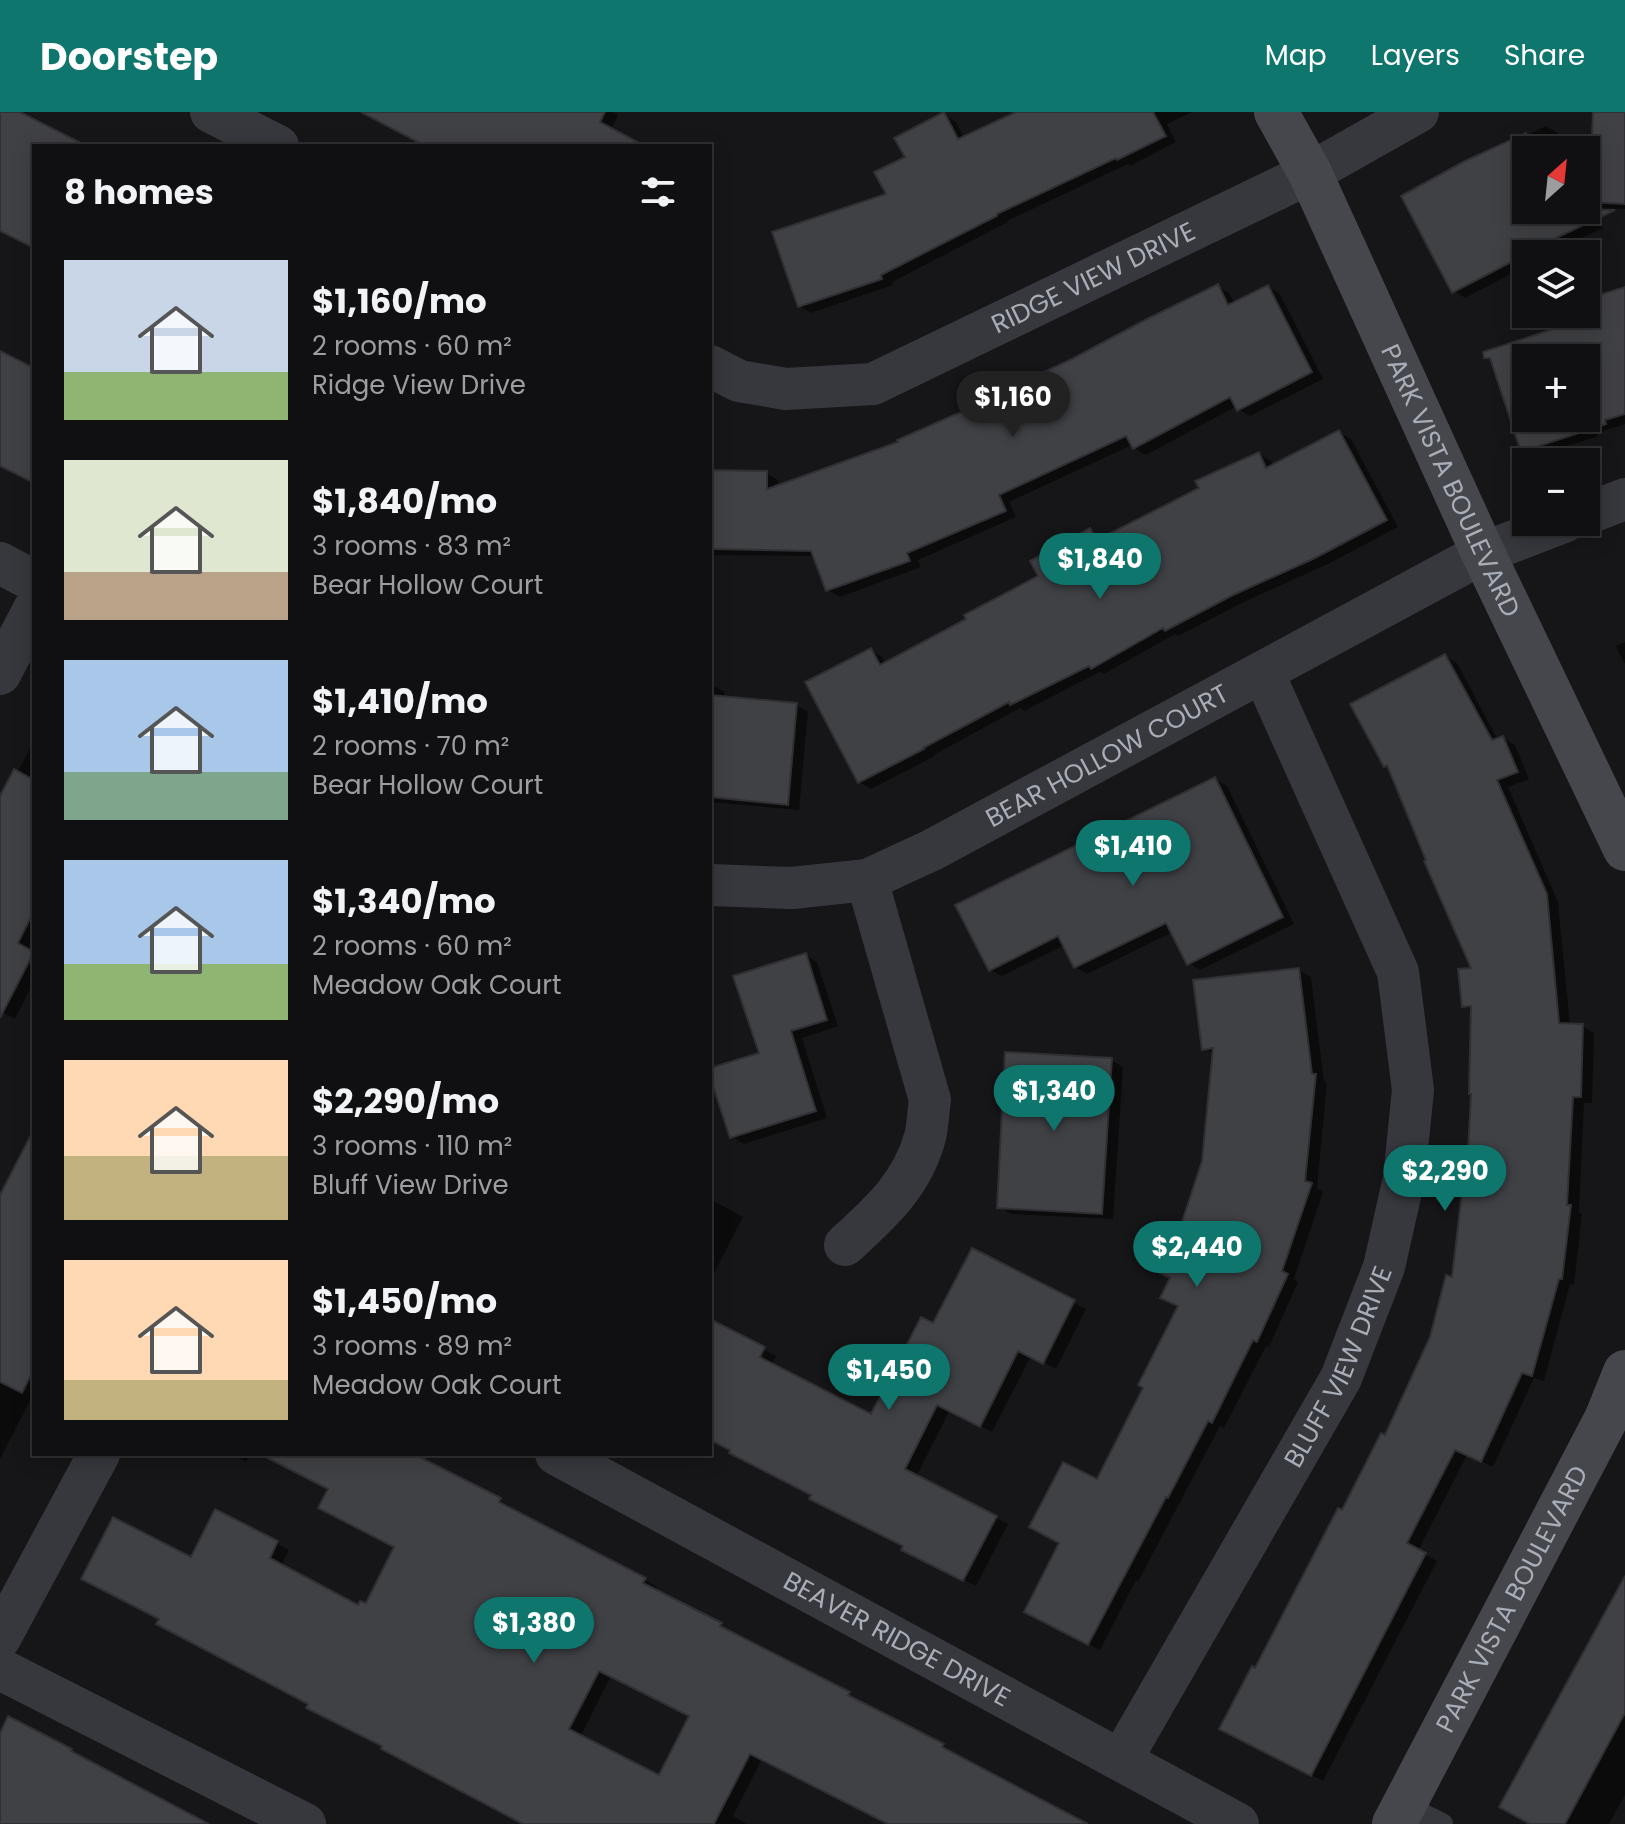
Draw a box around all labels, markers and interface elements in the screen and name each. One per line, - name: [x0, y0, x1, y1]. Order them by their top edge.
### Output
- text: Doorstep: [40, 30, 218, 83]
- text: Map: [1265, 36, 1327, 75]
- text: Layers: [1371, 36, 1460, 75]
- text: Share: [1504, 36, 1585, 75]
- north arrow: [1512, 136, 1600, 224]
- map controls: [1512, 136, 1600, 536]
- text: 8 homes: [64, 168, 214, 216]
- icon: filters: [636, 170, 680, 214]
- street label: RIDGE VIEW DRIVE: [985, 213, 1201, 342]
- button: layers: [1512, 240, 1600, 328]
- text: $1,160/mo: [312, 277, 487, 325]
- icon: home: [128, 292, 224, 388]
- text: 2 rooms · 60 m²: [312, 328, 512, 364]
- street label: PARK VISTA BOULEVARD: [1372, 338, 1529, 623]
- button: +: [1512, 344, 1600, 432]
- text: Ridge View Drive: [312, 367, 526, 403]
- pin: $1,160: [948, 371, 1078, 439]
- text: $1,160: [974, 379, 1052, 415]
- button: −: [1512, 448, 1600, 536]
- text: $1,840/mo: [312, 477, 497, 525]
- icon: home: [128, 492, 224, 588]
- text: 3 rooms · 83 m²: [312, 528, 511, 564]
- pin: $1,840: [1035, 533, 1165, 601]
- text: $1,840: [1057, 541, 1143, 577]
- text: Bear Hollow Court: [312, 567, 543, 603]
- street label: BEAR HOLLOW COURT: [979, 675, 1235, 836]
- text: $1,410/mo: [312, 677, 488, 725]
- icon: home: [128, 692, 224, 788]
- text: 2 rooms · 70 m²: [312, 728, 509, 764]
- text: Bear Hollow Court: [312, 767, 543, 803]
- pin: $1,410: [1068, 820, 1198, 888]
- text: $1,410: [1094, 828, 1172, 864]
- text: $1,340/mo: [312, 877, 496, 925]
- icon: home: [128, 892, 224, 988]
- text: 2 rooms · 60 m²: [312, 928, 512, 964]
- text: Meadow Oak Court: [312, 967, 561, 1003]
- pin: $1,340: [989, 1065, 1119, 1133]
- text: $1,340: [1012, 1073, 1096, 1109]
- text: $2,290/mo: [312, 1077, 499, 1125]
- icon: home: [128, 1092, 224, 1188]
- text: 3 rooms · 110 m²: [312, 1128, 512, 1164]
- pin: $2,290: [1380, 1145, 1510, 1213]
- text: $2,290: [1401, 1153, 1489, 1189]
- text: Bluff View Drive: [312, 1167, 509, 1203]
- pin: $2,440: [1132, 1221, 1262, 1289]
- text: $2,440: [1151, 1229, 1243, 1265]
- street label: BLUFF VIEW DRIVE: [1275, 1261, 1401, 1474]
- text: $1,450/mo: [312, 1277, 497, 1325]
- icon: home: [128, 1292, 224, 1388]
- text: 3 rooms · 89 m²: [312, 1328, 512, 1364]
- pin: $1,450: [824, 1344, 954, 1412]
- text: $1,450: [846, 1352, 932, 1388]
- text: Meadow Oak Court: [312, 1367, 561, 1403]
- street label: PARK VISTA BOULEVARD: [1427, 1459, 1597, 1739]
- street label: BEAVER RIDGE DRIVE: [777, 1563, 1017, 1715]
- pin: $1,380: [469, 1597, 599, 1665]
- text: $1,380: [492, 1605, 576, 1641]

